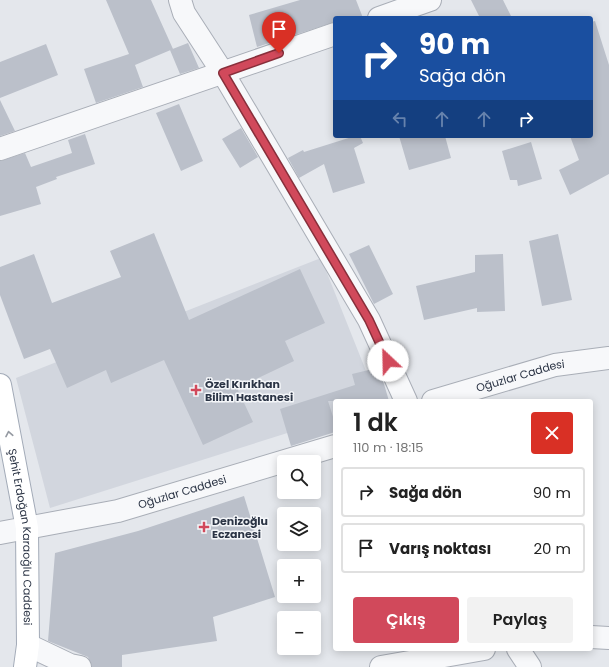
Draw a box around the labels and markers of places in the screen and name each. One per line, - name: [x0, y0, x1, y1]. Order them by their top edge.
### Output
- pin: [262, 12, 296, 53]
- place label: Özel Kırıkhan Bilim Hastanesi: [205, 376, 293, 405]
- marker: Özel Kırıkhan Bilim Hastanesi: [190, 384, 202, 396]
- place label: Denizoğlu Eczanesi: [212, 513, 268, 542]
- marker: Denizoğlu Eczanesi: [199, 522, 209, 532]

